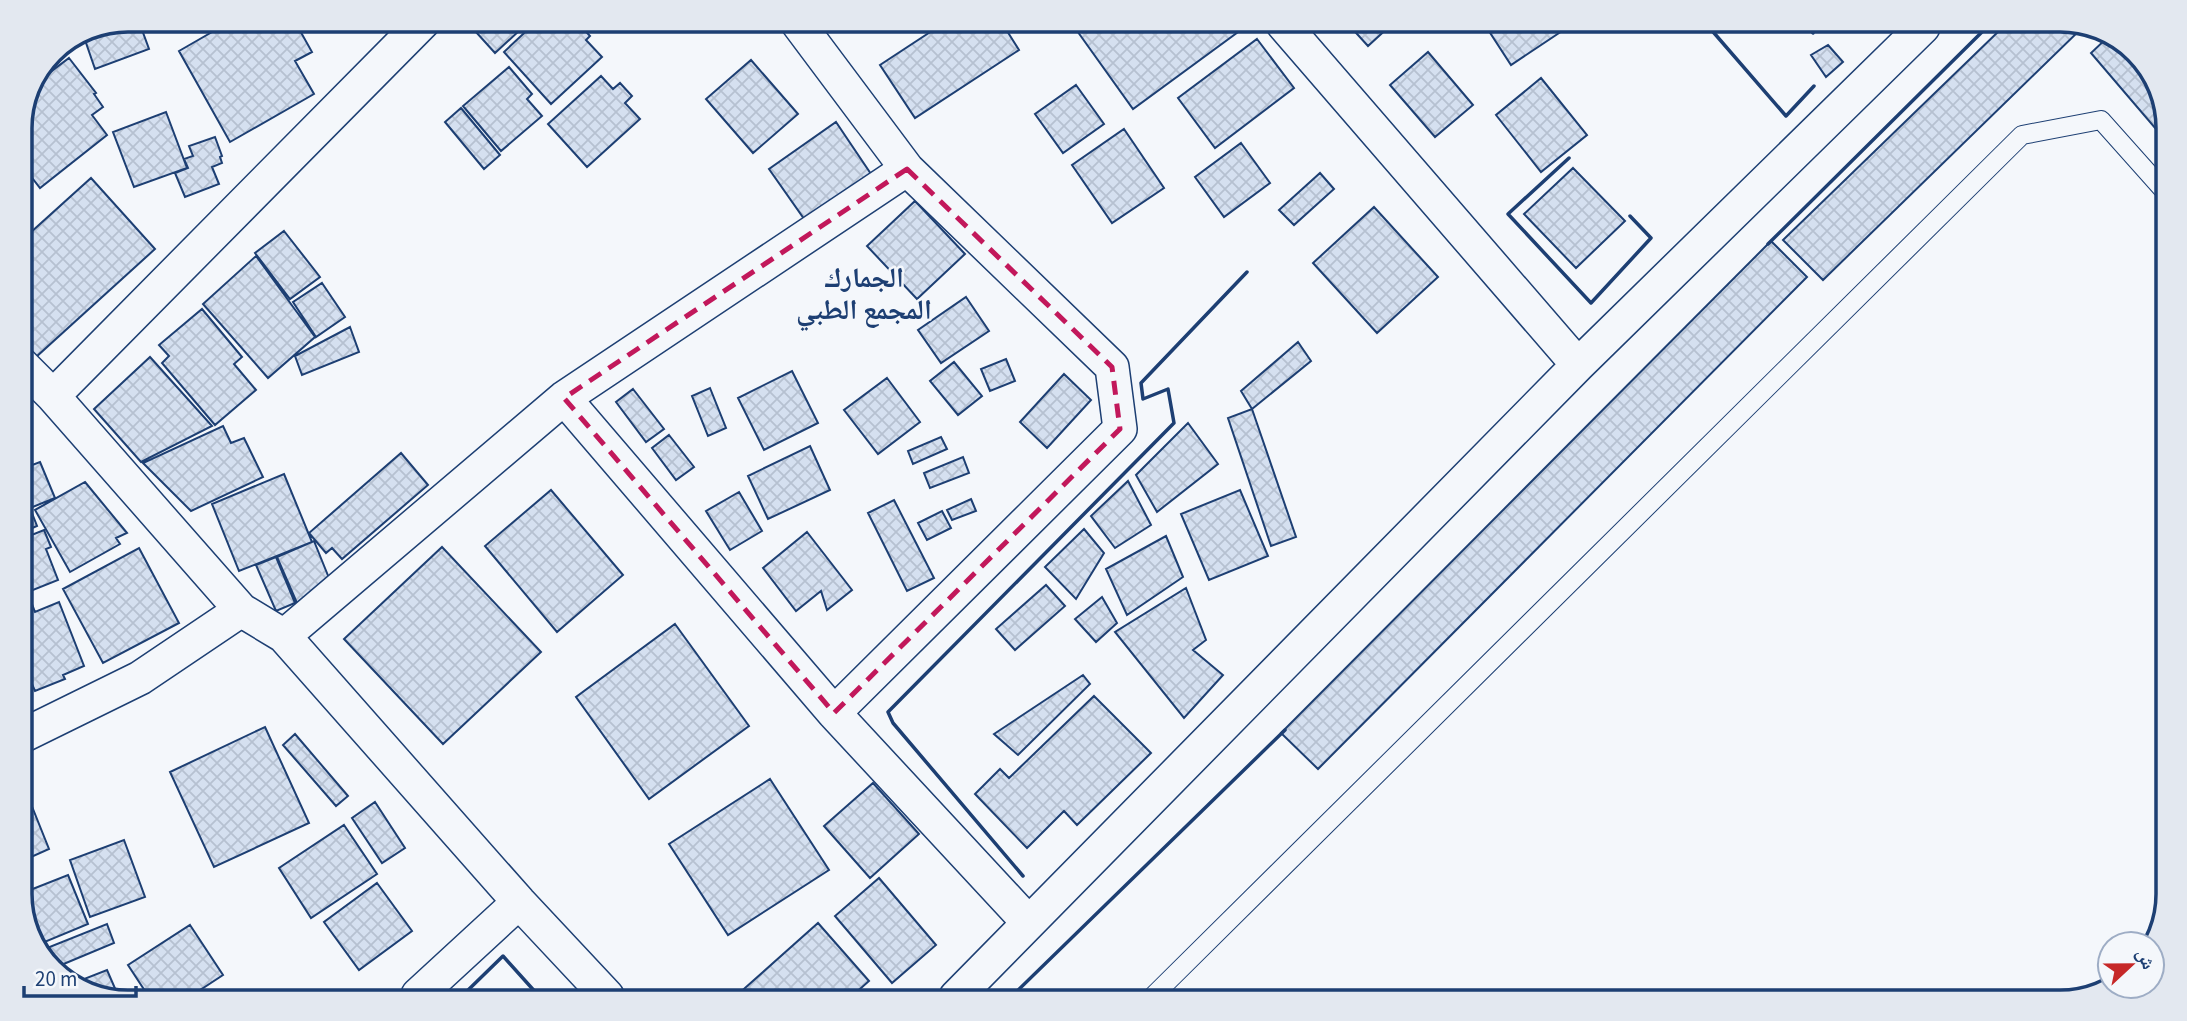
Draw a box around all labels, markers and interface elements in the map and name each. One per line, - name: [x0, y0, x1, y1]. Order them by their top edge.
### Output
- district label: الجمارك المجمع الطبي: [796, 258, 932, 332]
- north arrow: [2096, 930, 2166, 1000]
- text: ش: [2129, 945, 2162, 974]
- scale bar: [24, 954, 136, 998]
- text: 20 m: [35, 964, 77, 994]

